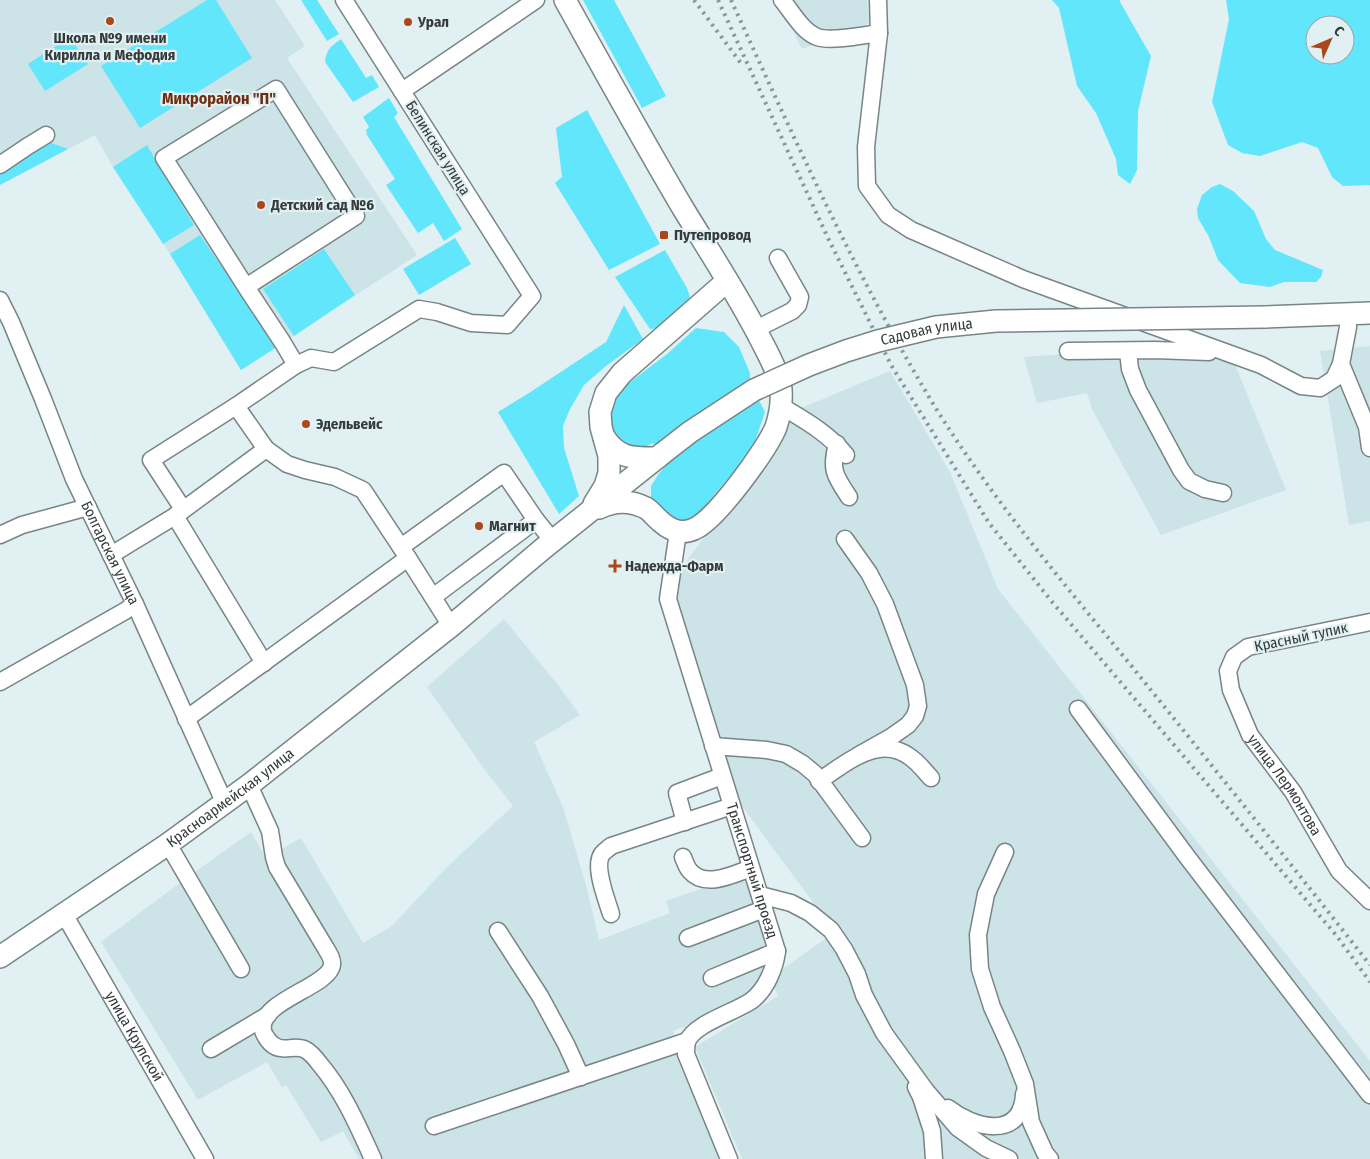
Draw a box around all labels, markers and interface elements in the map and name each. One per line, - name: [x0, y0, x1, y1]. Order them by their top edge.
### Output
- place label: Урал: [417, 13, 449, 31]
- marker: Школа №9 имени Кирилла и Мефодия: [104, 15, 116, 27]
- north arrow: [1305, 15, 1355, 65]
- marker: Урал: [402, 16, 414, 28]
- text: С: [1330, 23, 1348, 40]
- place label: Школа №9 имени Кирилла и Мефодия: [45, 29, 175, 64]
- district label: Микрорайон "П": [162, 89, 276, 108]
- street label: Белинская улица: [402, 97, 474, 199]
- place label: Детский сад №6: [270, 196, 374, 214]
- marker: Детский сад №6: [255, 199, 267, 211]
- place label: Путепровод: [674, 226, 751, 244]
- marker: Путепровод: [658, 229, 670, 241]
- street label: Садовая улица: [879, 314, 974, 349]
- place label: Эдельвейс: [316, 415, 383, 433]
- marker: Эдельвейс: [300, 418, 312, 430]
- street label: Болгарская улица: [77, 498, 143, 608]
- place label: Магнит: [489, 517, 536, 535]
- marker: Магнит: [473, 520, 485, 532]
- place label: Надежда-Фарм: [625, 557, 723, 575]
- marker: Надежда-Фарм: [609, 560, 621, 572]
- street label: Красный тупик: [1253, 618, 1349, 656]
- street label: улица Лермонтова: [1244, 731, 1325, 839]
- street label: Красноармейская улица: [163, 744, 297, 851]
- street label: Транспортный проезд: [723, 801, 781, 940]
- street label: улица Крупской: [101, 988, 167, 1084]

